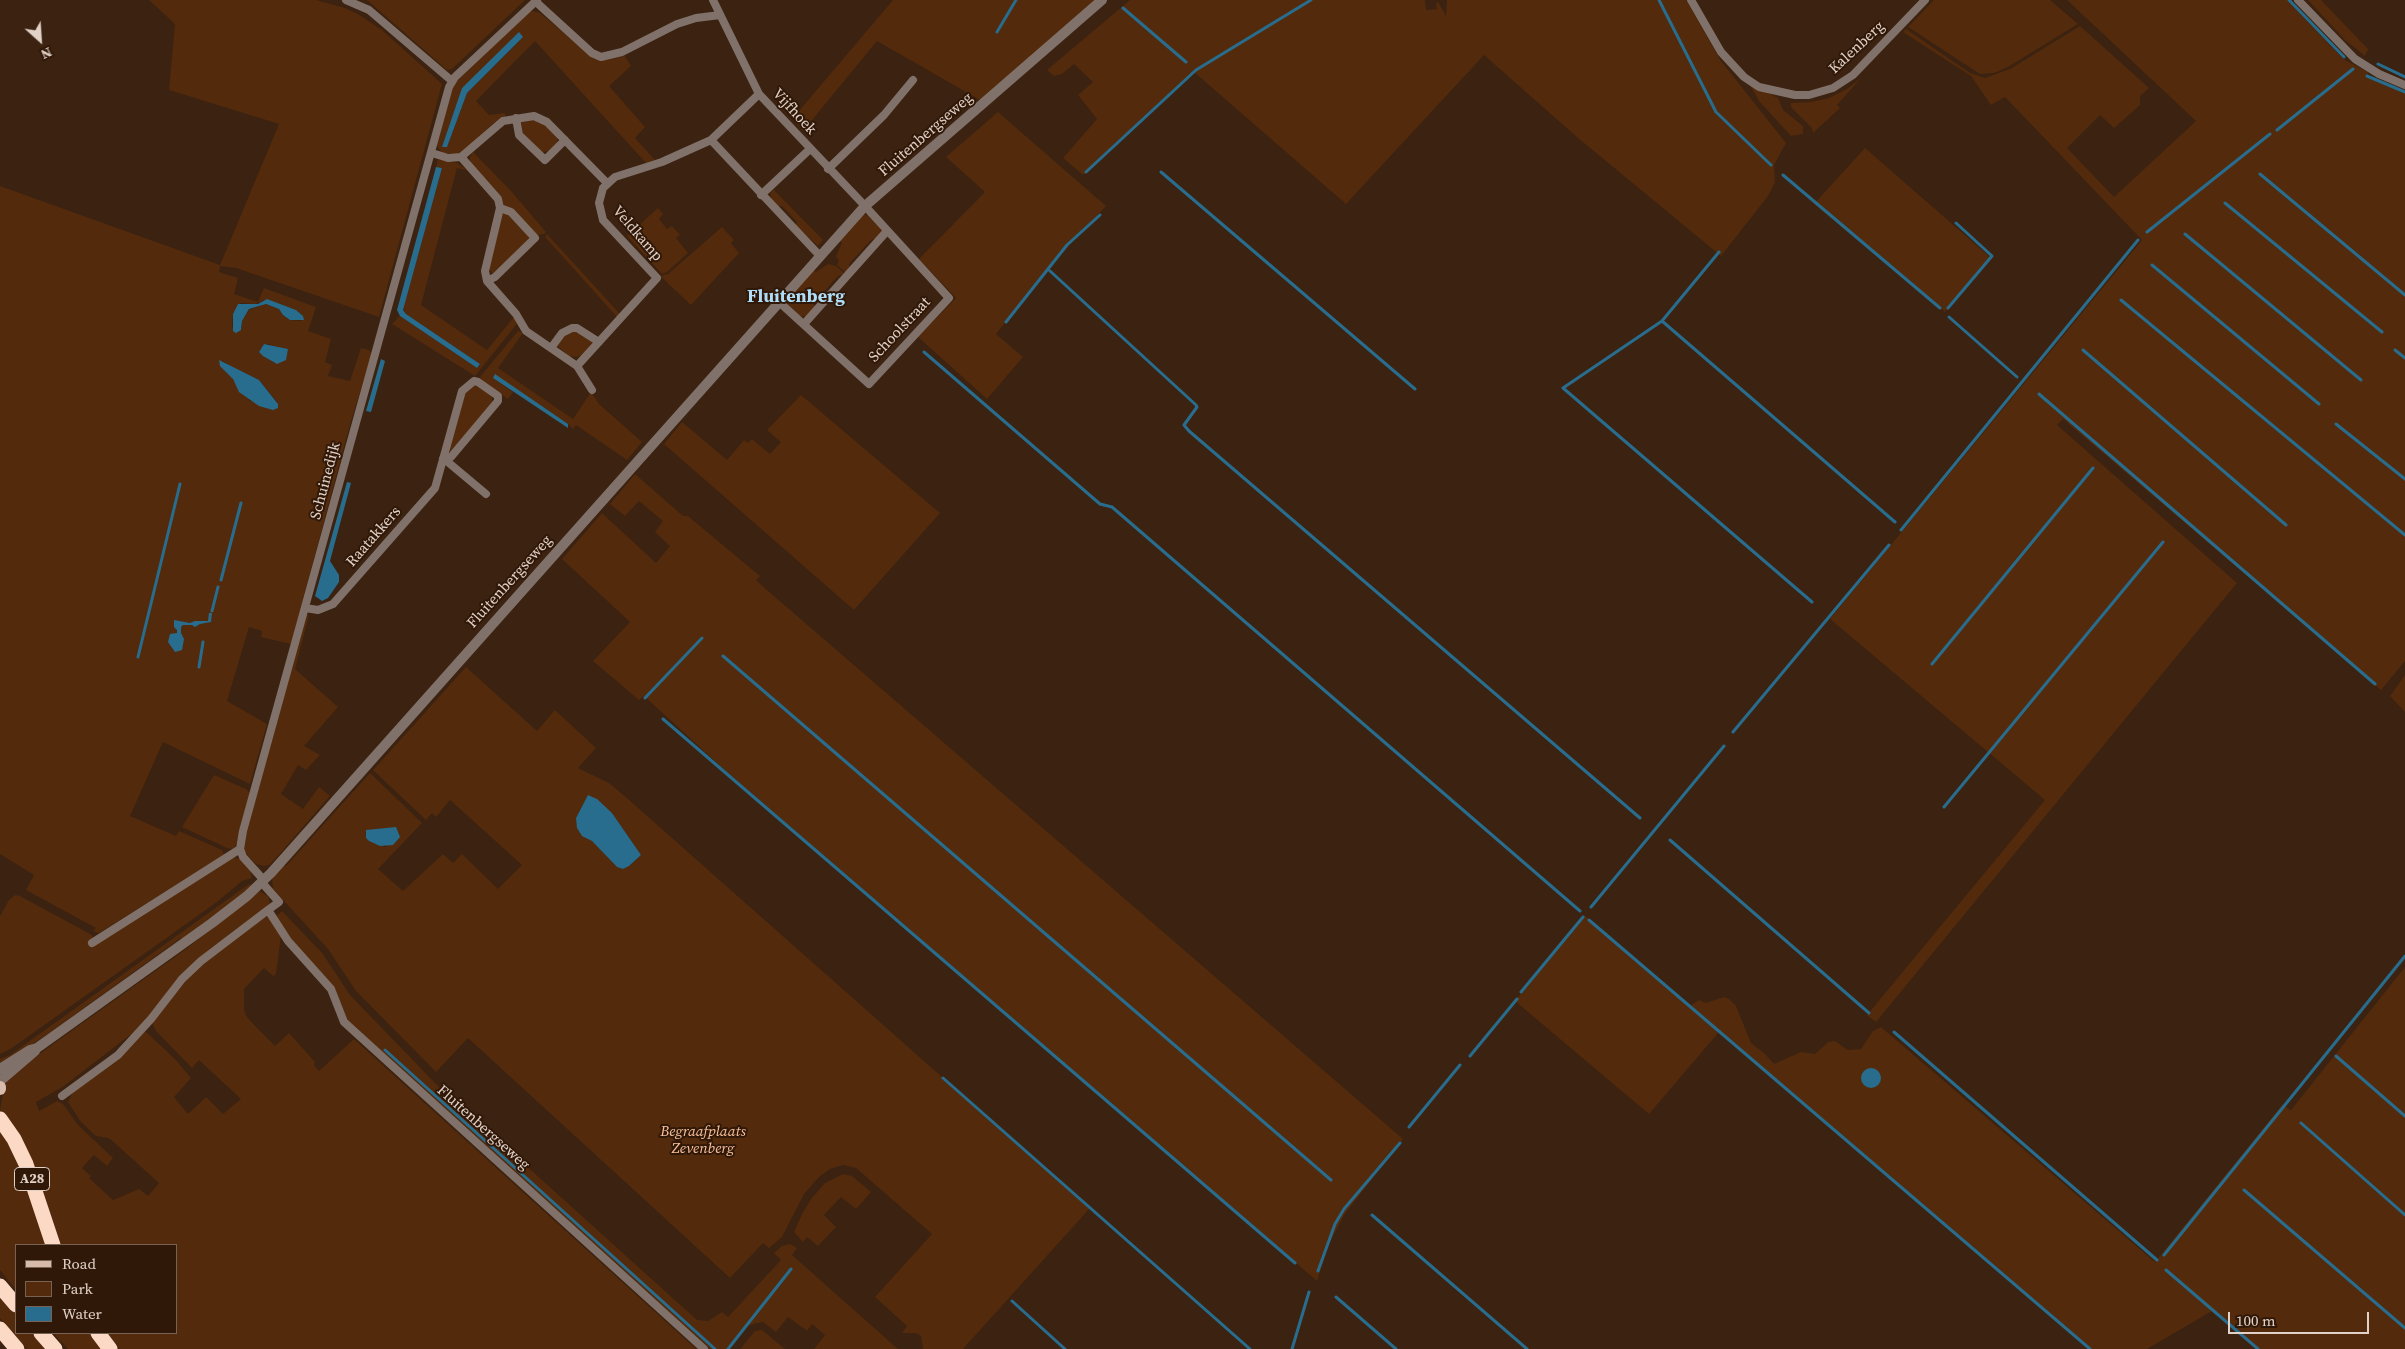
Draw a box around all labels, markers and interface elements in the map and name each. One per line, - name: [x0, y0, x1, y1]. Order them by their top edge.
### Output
- north arrow: [15, 15, 65, 65]
- street label: Kalenberg: [1826, 18, 1888, 78]
- text: N: [38, 42, 56, 65]
- street label: Vijfhoek: [768, 85, 820, 139]
- street label: Fluitenbergseweg: [875, 89, 977, 181]
- street label: Veldkamp: [608, 203, 666, 265]
- district label: Fluitenberg: [747, 286, 845, 308]
- street label: Schoolstraat: [865, 294, 935, 366]
- street label: Schuinedijk: [307, 440, 345, 522]
- street label: Raatakkers: [343, 503, 405, 571]
- street label: Fluitenbergseweg: [464, 532, 556, 632]
- street label: Fluitenbergseweg: [433, 1082, 533, 1174]
- park label: Begraafplaats Zevenberg: [660, 1123, 746, 1158]
- road number: A28: [15, 1168, 50, 1190]
- legend: [15, 1244, 178, 1334]
- text: Road: [62, 1253, 96, 1274]
- text: Park: [62, 1278, 93, 1299]
- scale bar: [2230, 1302, 2371, 1334]
- text: Water: [62, 1303, 102, 1324]
- text: 100 m: [2236, 1310, 2276, 1331]

